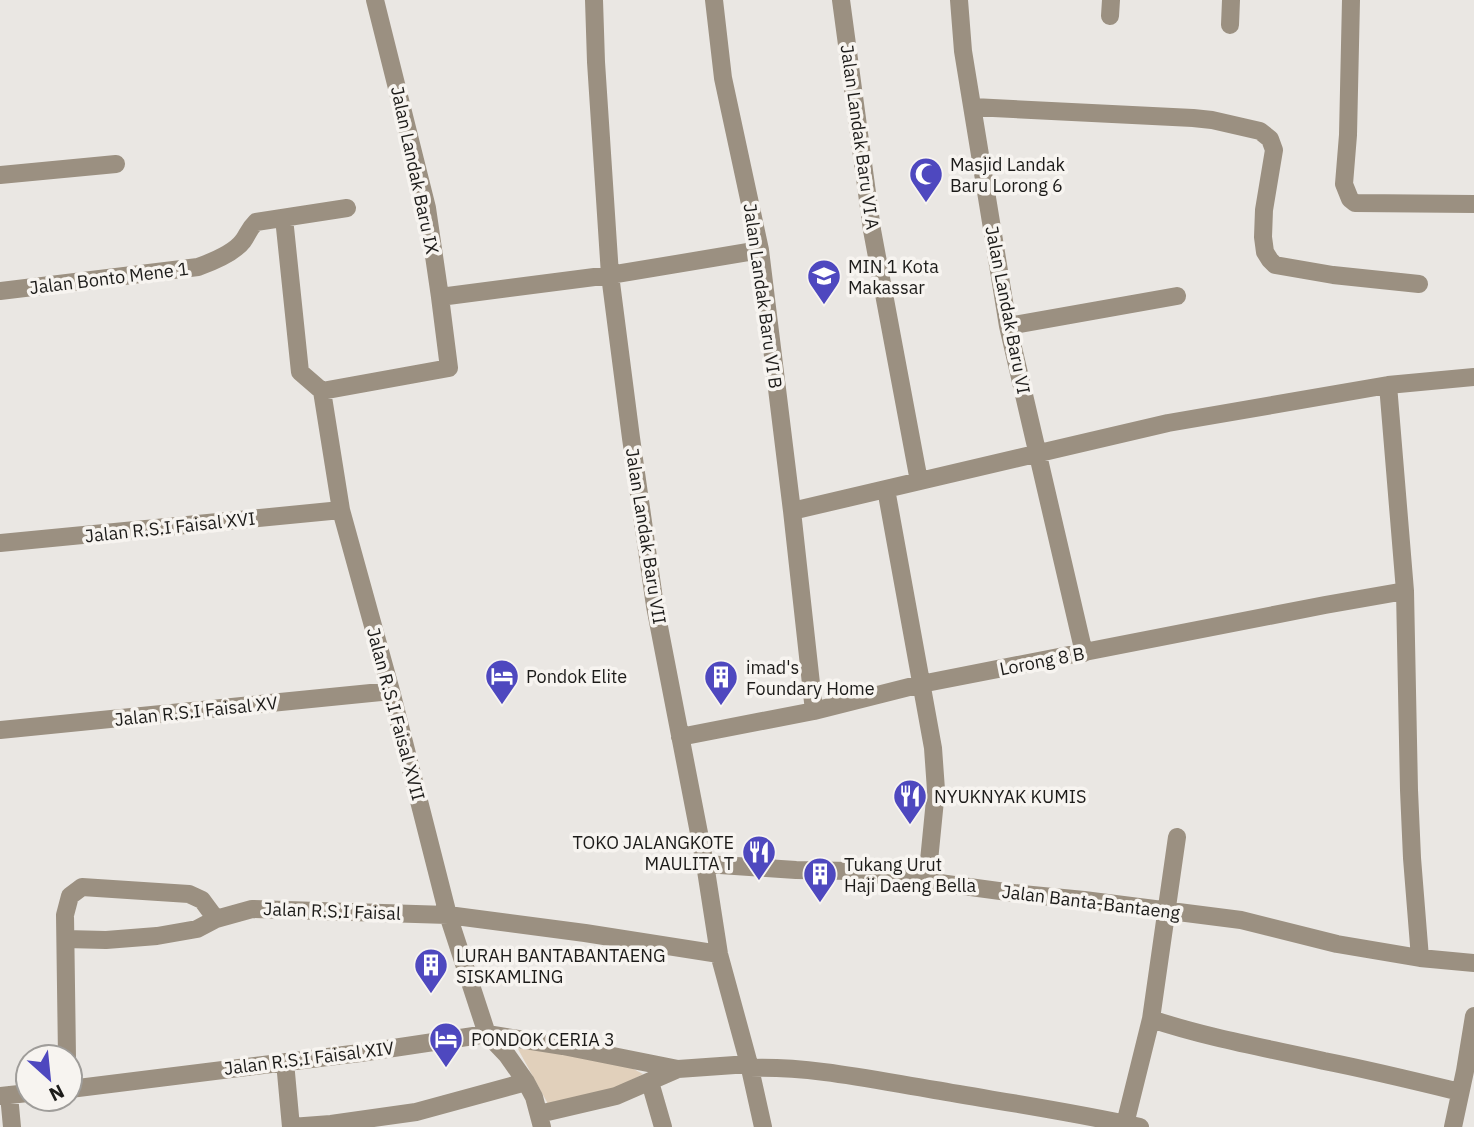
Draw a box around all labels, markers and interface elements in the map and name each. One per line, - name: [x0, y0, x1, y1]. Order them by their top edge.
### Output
- street label: Jalan Landak Baru VI A: [836, 43, 884, 232]
- street label: Jalan Landak Baru IX: [386, 84, 444, 256]
- place label: Masjid Landak Baru Lorong 6: [950, 153, 1066, 197]
- mosque icon: Masjid Landak Baru Lorong 6: [907, 155, 945, 204]
- street label: Jalan Landak Baru VI B: [739, 202, 787, 390]
- street label: Jalan Landak Baru VI: [980, 224, 1036, 396]
- place label: MIN 1 Kota Makassar: [848, 255, 939, 299]
- street label: Jalan Bonto Mene 1: [28, 257, 190, 299]
- school or university icon: MIN 1 Kota Makassar: [805, 257, 843, 306]
- street label: Jalan Landak Baru VII: [621, 446, 671, 626]
- street label: Jalan R.S.I Faisal XVI: [84, 507, 256, 547]
- street label: Jalan R.S.I Faisal XVII: [362, 625, 430, 803]
- street label: Lorong 8 B: [997, 641, 1087, 681]
- place label: imad's Foundary Home: [746, 656, 875, 700]
- hotel icon: Pondok Elite: [483, 657, 521, 706]
- building icon: imad's Foundary Home: [702, 658, 740, 707]
- place label: Pondok Elite: [526, 665, 627, 688]
- street label: Jalan R.S.I Faisal XV: [113, 691, 279, 731]
- restaurant icon: NYUKNYAK KUMIS: [891, 777, 929, 826]
- place label: NYUKNYAK KUMIS: [934, 785, 1087, 808]
- place label: TOKO JALANGKOTE MAULITA T: [572, 831, 734, 875]
- restaurant icon: TOKO JALANGKOTE MAULITA T: [740, 833, 778, 882]
- place label: Tukang Urut Haji Daeng Bella: [844, 853, 976, 897]
- building icon: Tukang Urut Haji Daeng Bella: [801, 855, 839, 904]
- street label: Jalan Banta-Bantaeng: [1001, 880, 1182, 924]
- street label: Jalan R.S.I Faisal: [263, 897, 401, 925]
- place label: LURAH BANTABANTAENG SISKAMLING: [456, 944, 665, 988]
- building icon: LURAH BANTABANTAENG SISKAMLING: [412, 946, 450, 995]
- hotel icon: PONDOK CERIA 3: [427, 1020, 465, 1069]
- place label: PONDOK CERIA 3: [471, 1028, 615, 1051]
- street label: Jalan R.S.I Faisal XIV: [223, 1036, 395, 1080]
- north arrow: [14, 1043, 84, 1113]
- text: N: [45, 1079, 68, 1107]

